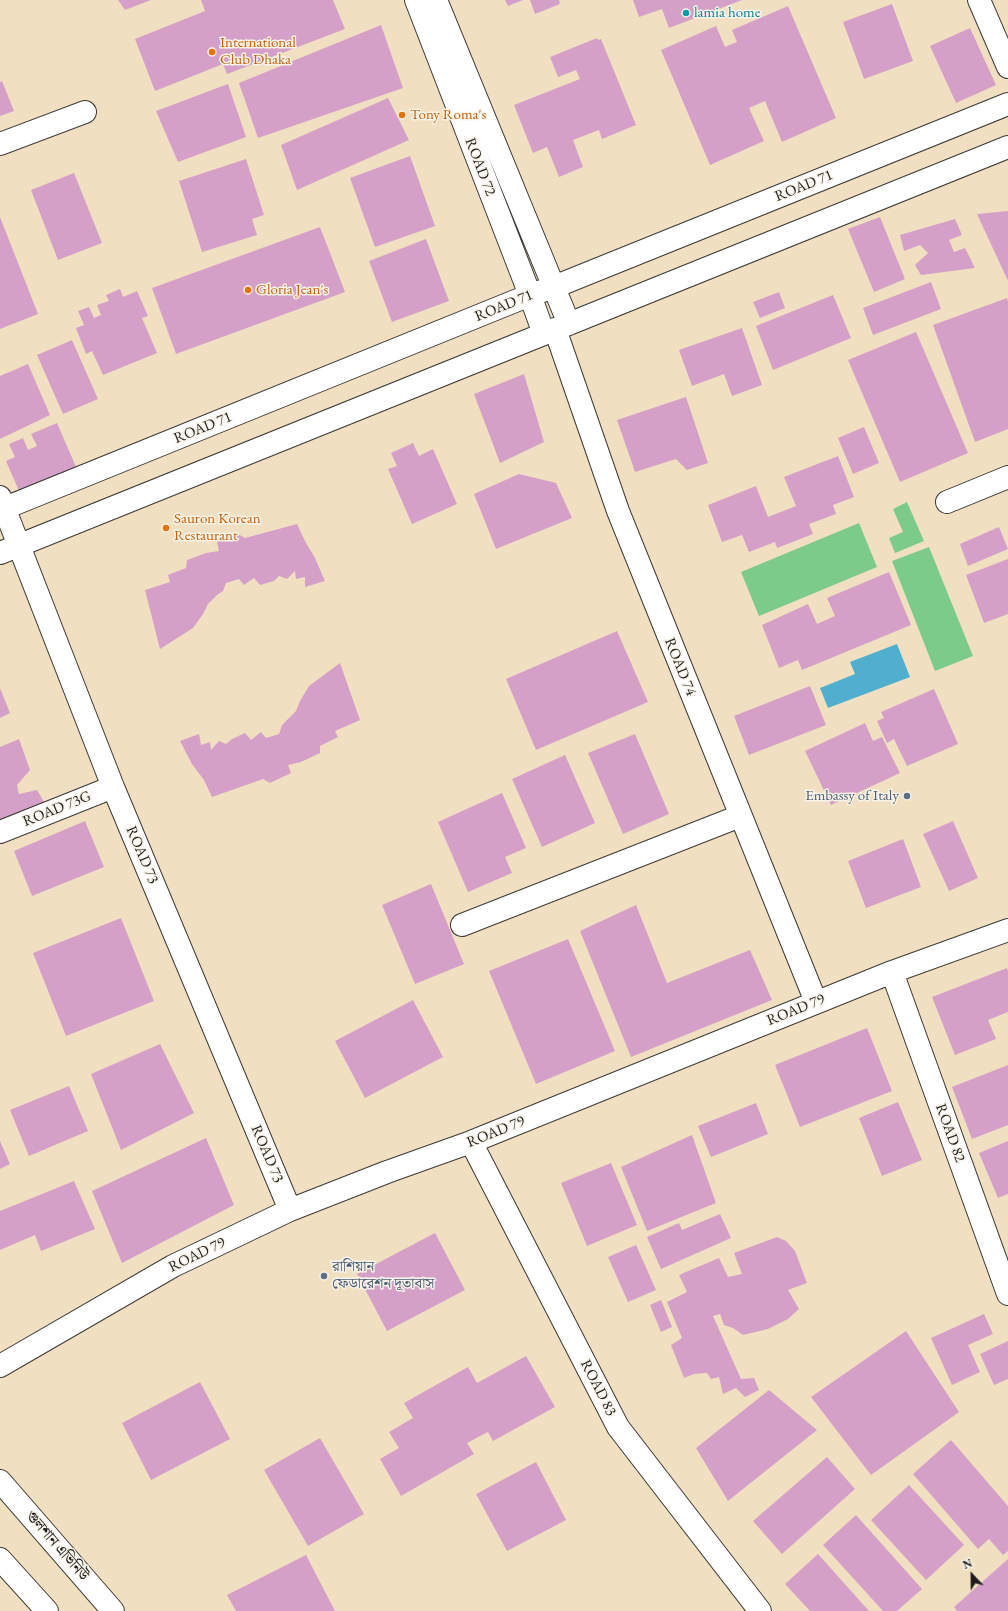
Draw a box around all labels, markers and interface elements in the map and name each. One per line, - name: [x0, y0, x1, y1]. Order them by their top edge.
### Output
- place label: lamia home: [694, 4, 761, 22]
- marker: lamia home: [681, 8, 691, 18]
- place label: International Club Dhaka: [220, 34, 296, 69]
- marker: International Club Dhaka: [207, 47, 217, 57]
- place label: Tony Roma's: [410, 106, 486, 124]
- marker: Tony Roma's: [397, 110, 407, 120]
- street label: ROAD 72: [461, 135, 499, 199]
- street label: ROAD 71: [772, 166, 836, 206]
- place label: Gloria Jean's: [256, 281, 328, 299]
- marker: Gloria Jean's: [243, 285, 253, 295]
- street label: ROAD 71: [472, 286, 536, 326]
- street label: ROAD 71: [171, 408, 235, 448]
- place label: Sauron Korean Restaurant: [174, 510, 261, 545]
- marker: Sauron Korean Restaurant: [161, 523, 171, 533]
- street label: ROAD 74: [660, 635, 700, 699]
- street label: ROAD 73G: [20, 787, 94, 831]
- place label: Embassy of Italy: [805, 787, 899, 805]
- marker: Embassy of Italy: [902, 791, 912, 801]
- street label: ROAD 73: [122, 824, 162, 886]
- street label: ROAD 79: [764, 990, 828, 1030]
- street label: ROAD 82: [931, 1101, 969, 1165]
- street label: ROAD 79: [464, 1112, 528, 1152]
- street label: ROAD 73: [247, 1123, 287, 1185]
- street label: ROAD 79: [166, 1234, 228, 1276]
- place label: রাশিয়ান ফেডারেশন দূতাবাস: [332, 1258, 434, 1293]
- marker: রাশিয়ান ফেডারেশন দূতাবাস: [319, 1271, 329, 1281]
- street label: ROAD 83: [576, 1357, 620, 1419]
- street label: গুলশান এভিনিউ: [22, 1507, 92, 1585]
- north arrow: [952, 1555, 992, 1595]
- text: N: [961, 1556, 974, 1572]

